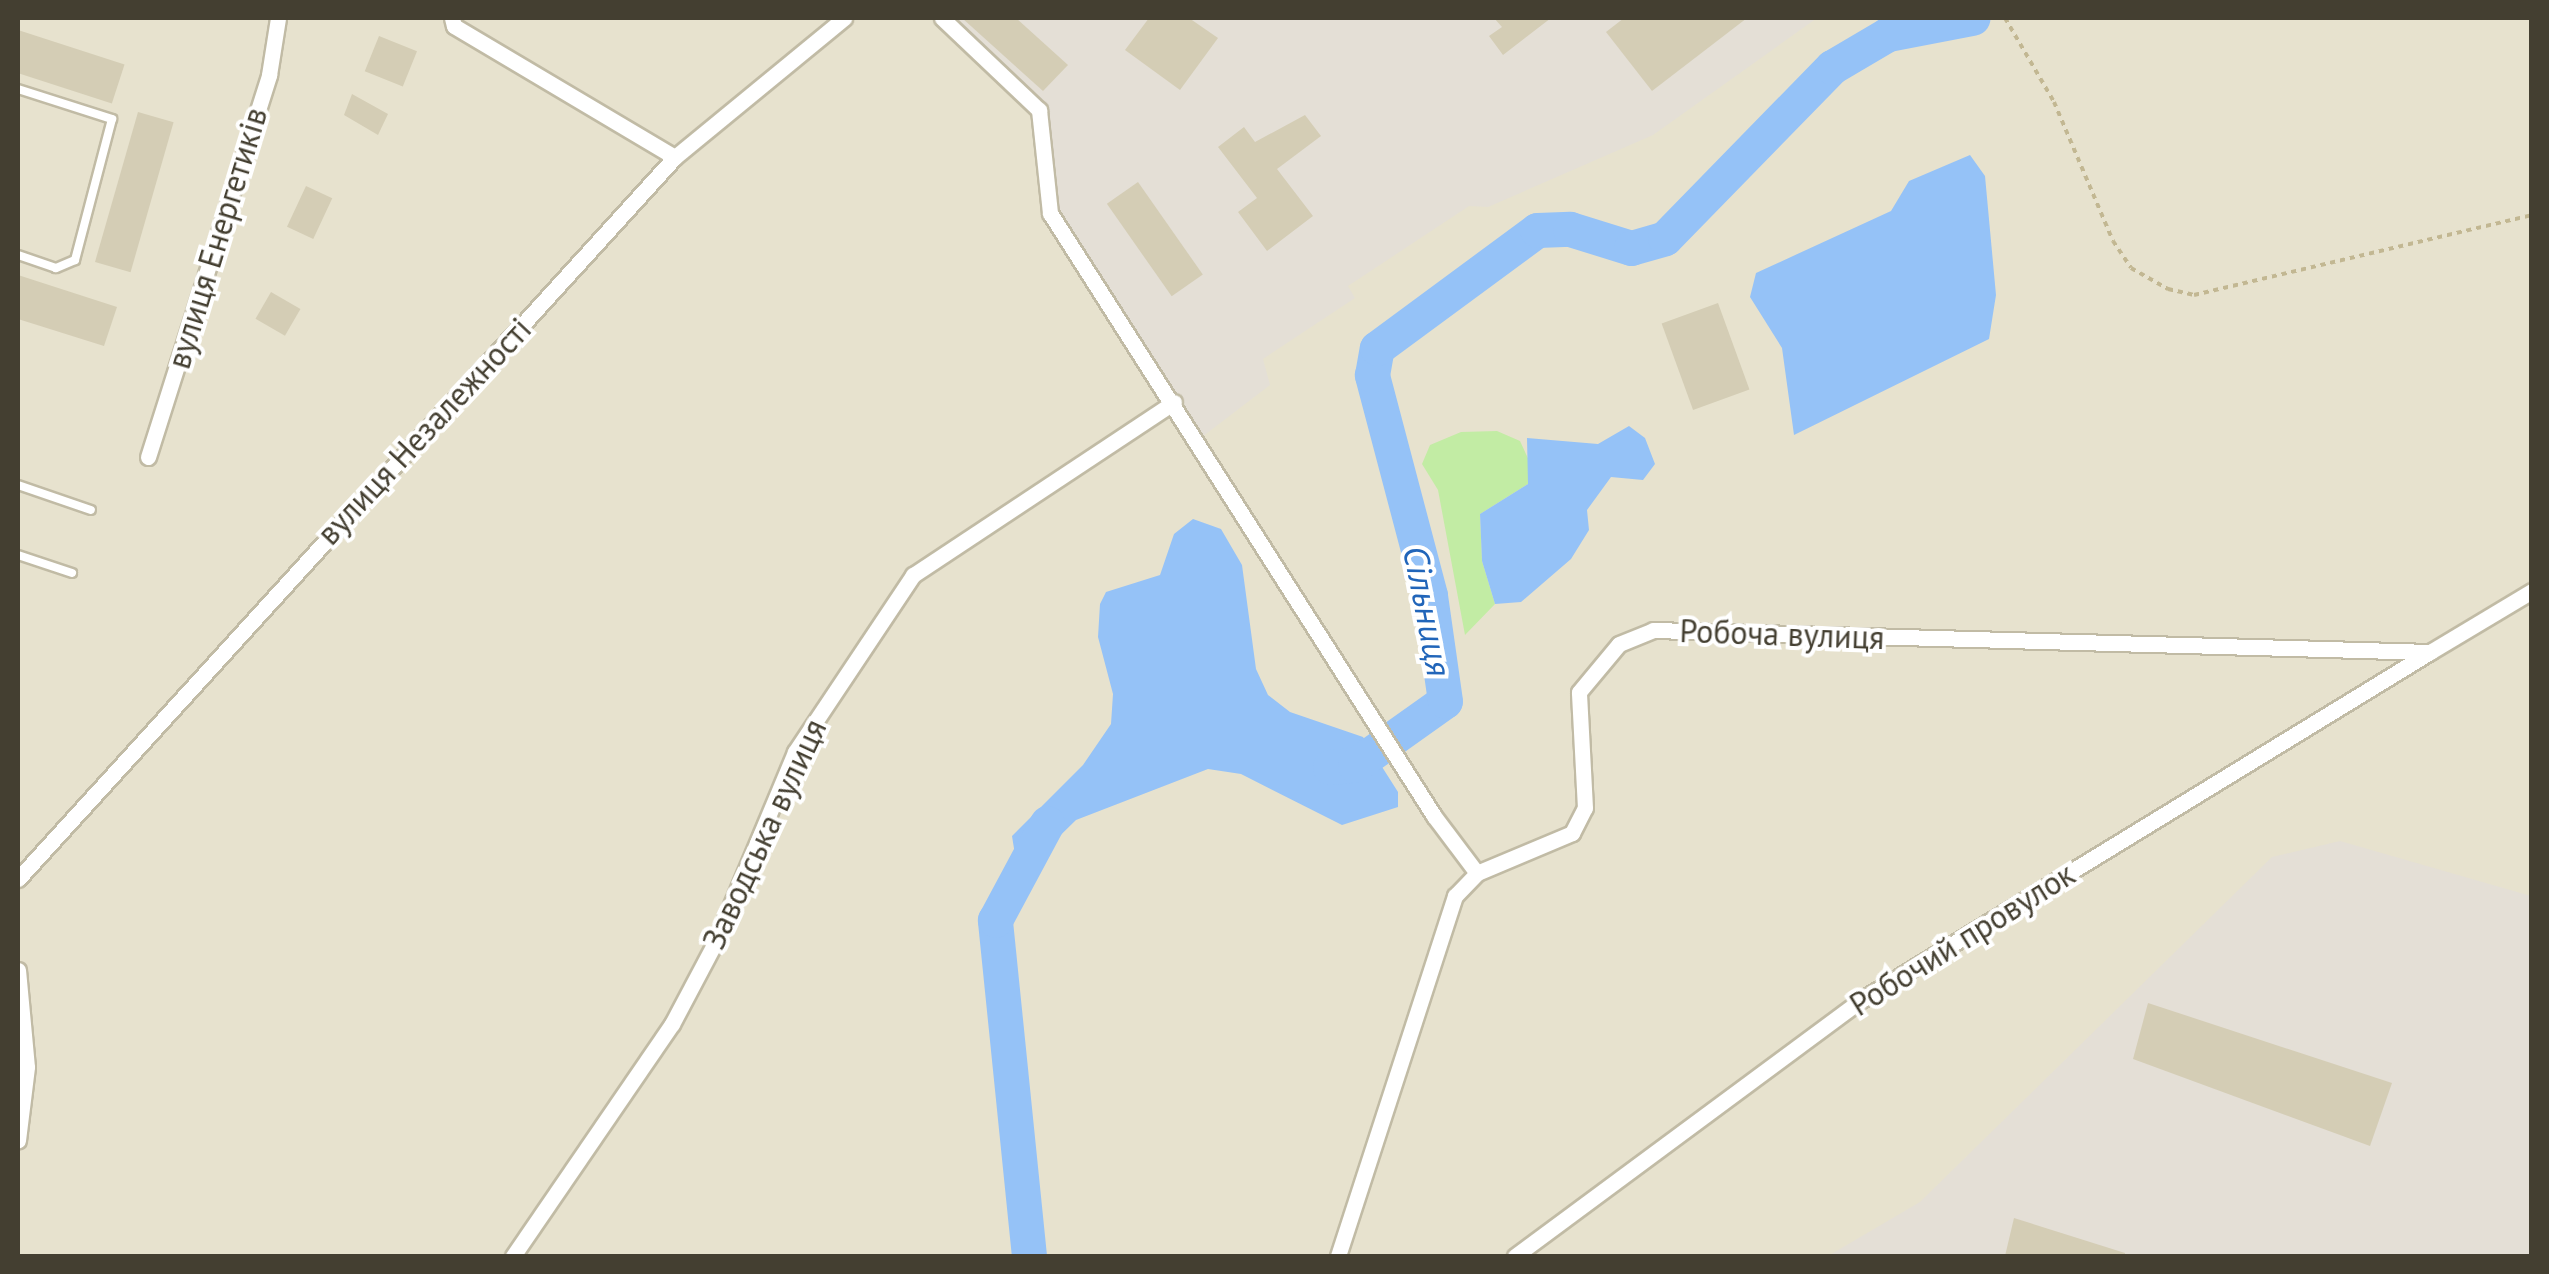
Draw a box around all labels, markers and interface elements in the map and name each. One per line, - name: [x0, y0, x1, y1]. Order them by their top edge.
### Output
- street label: вулиця Енергетиків: [159, 103, 275, 373]
- street label: вулиця Незалежності: [309, 310, 539, 552]
- water label: Сільниця: [1395, 542, 1461, 680]
- street label: Робоча вулиця: [1679, 611, 1885, 657]
- street label: Заводська вулиця: [694, 713, 834, 955]
- street label: Робочий провулок: [1842, 854, 2082, 1024]

